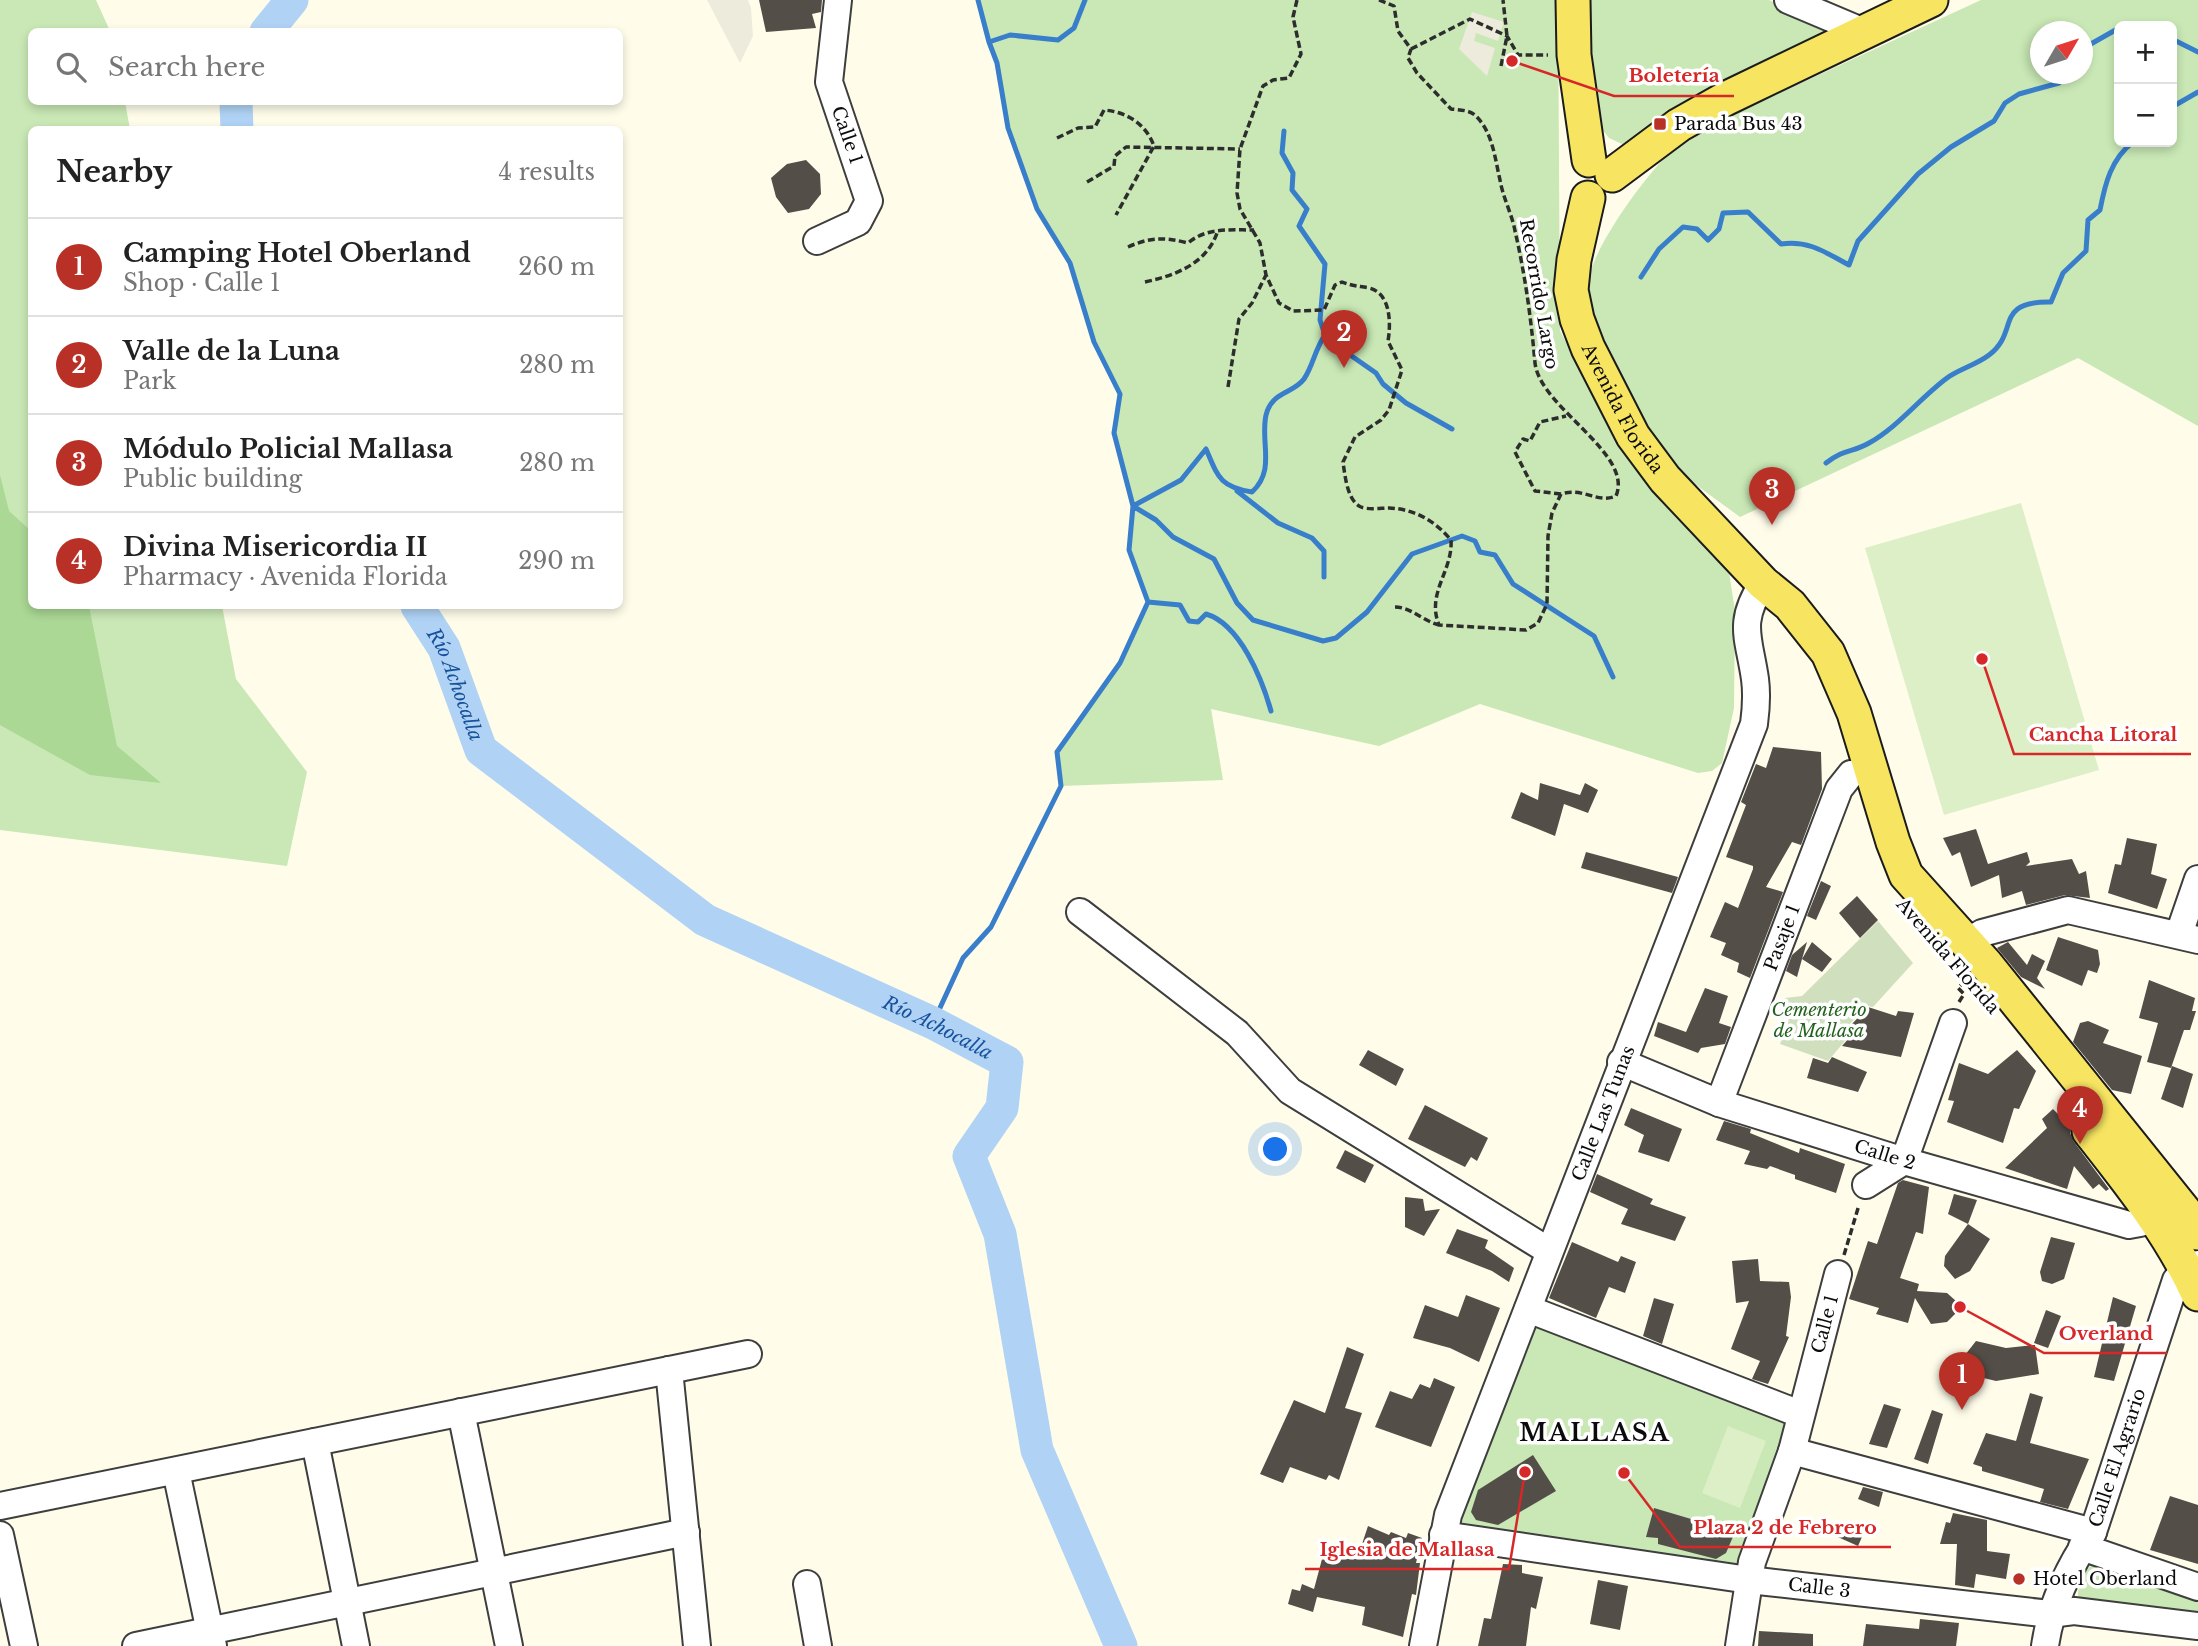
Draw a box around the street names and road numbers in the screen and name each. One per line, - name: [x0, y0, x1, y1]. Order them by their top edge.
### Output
- street label: Calle 1: [827, 103, 867, 167]
- street label: Recorrido Largo: [1515, 217, 1563, 371]
- street label: Avenida Florida: [1576, 339, 1668, 478]
- street label: Avenida Florida: [1891, 893, 2004, 1018]
- street label: Pasaje 1: [1760, 901, 1805, 974]
- street label: Calle Las Tunas: [1567, 1042, 1640, 1184]
- street label: Calle 2: [1852, 1135, 1918, 1175]
- street label: Calle 1: [1807, 1293, 1843, 1356]
- street label: Calle El Agrario: [2084, 1386, 2151, 1530]
- street label: Calle 3: [1787, 1573, 1852, 1602]

